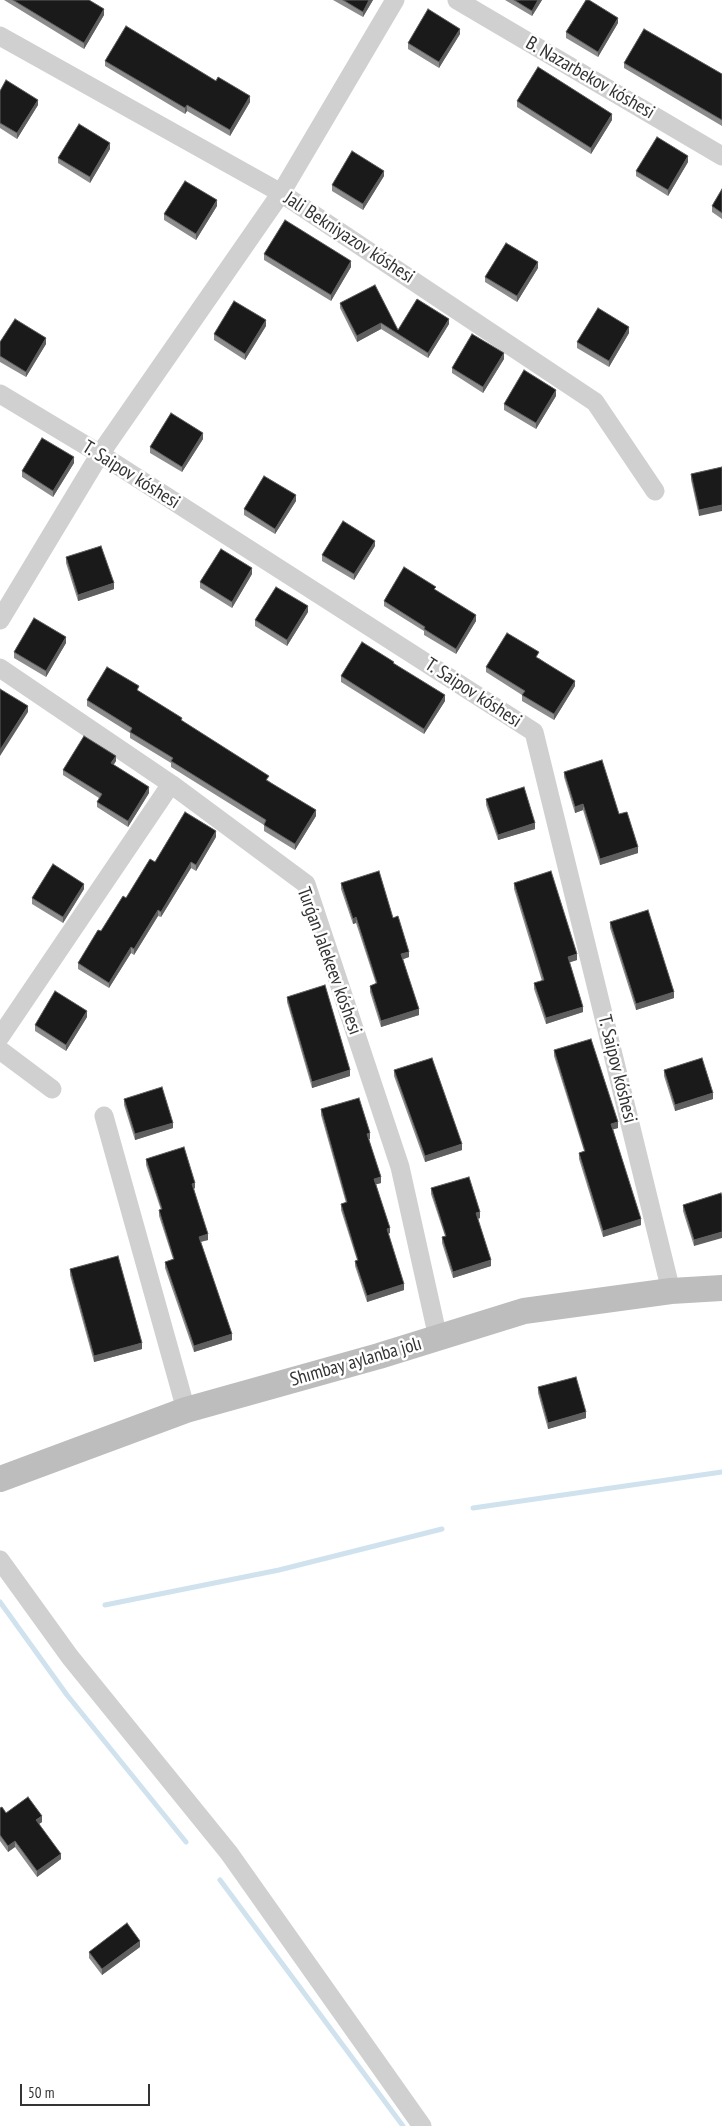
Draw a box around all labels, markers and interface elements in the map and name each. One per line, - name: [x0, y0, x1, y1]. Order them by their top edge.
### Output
- street label: B. Nazarbekov kóshesi: [521, 32, 659, 124]
- street label: Jali Bekniyazov kóshesi: [280, 187, 418, 289]
- street label: T. Saipov kóshesi: [78, 436, 184, 514]
- street label: T. Saipov kóshesi: [420, 653, 526, 733]
- street label: Turǵan Jalekeev kóshesi: [292, 884, 366, 1038]
- street label: T. Saipov kóshesi: [593, 1013, 641, 1125]
- street label: Shımbay aylanba jolı: [288, 1332, 424, 1392]
- scale bar: [22, 2074, 152, 2106]
- text: 50 m: [28, 2083, 54, 2102]

